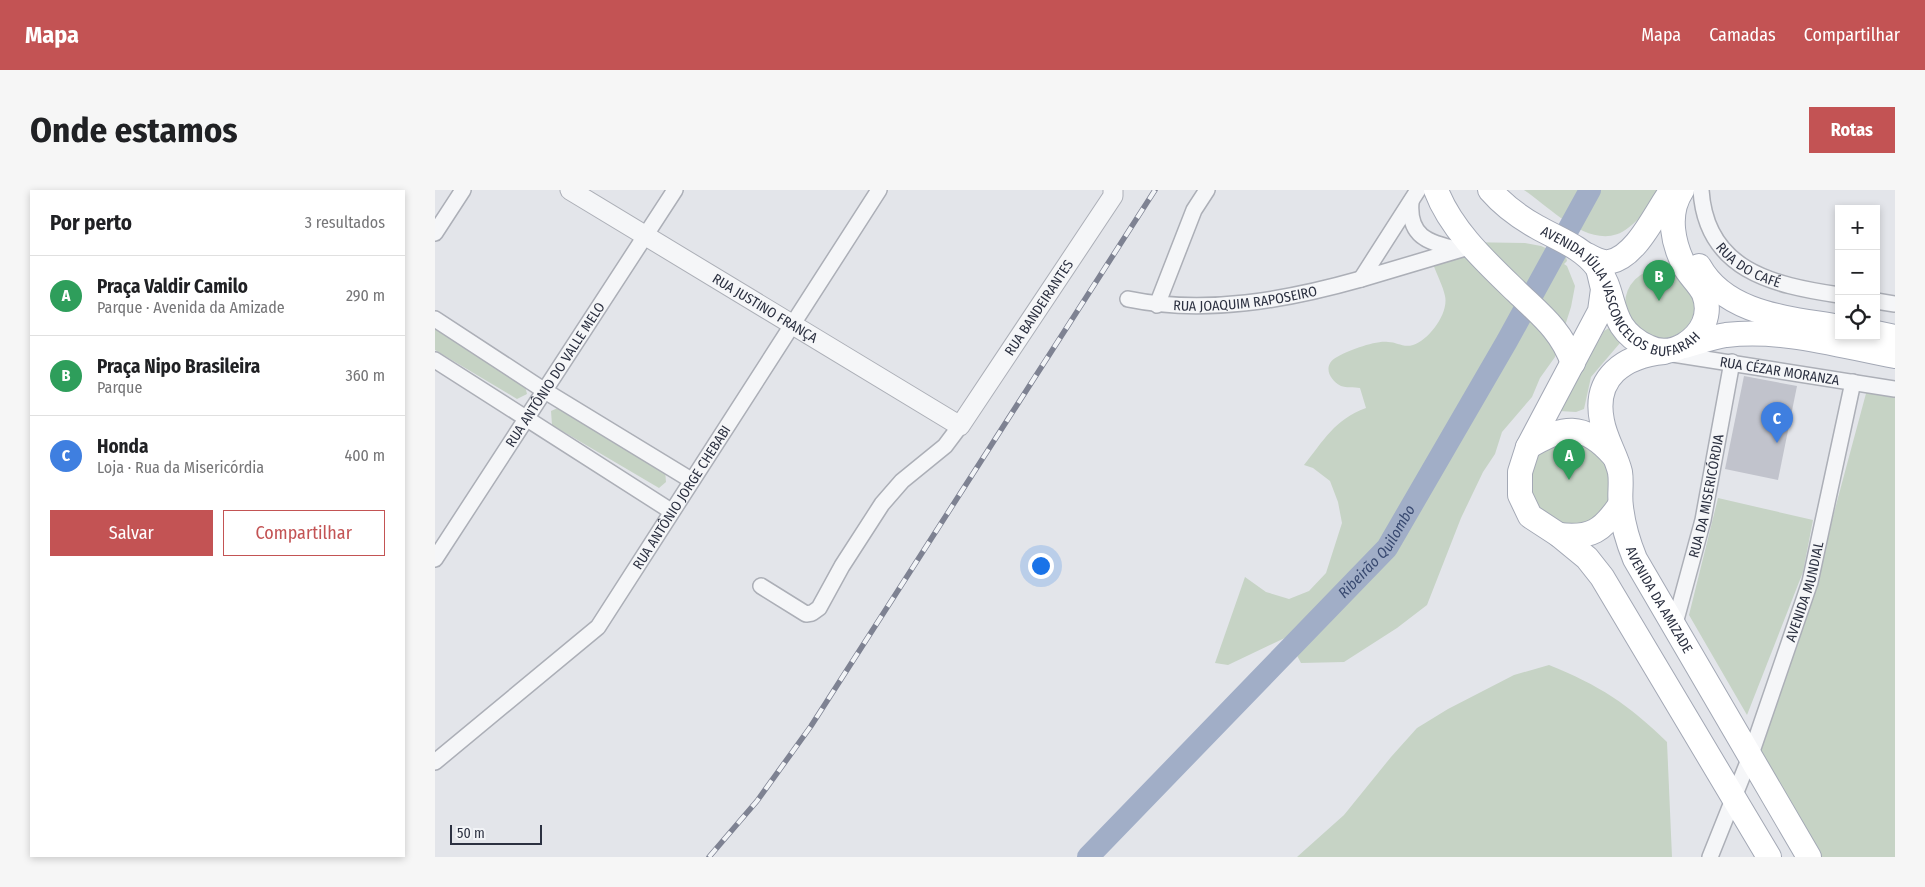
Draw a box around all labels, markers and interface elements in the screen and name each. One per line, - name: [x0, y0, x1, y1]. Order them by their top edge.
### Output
- text: Mapa: [25, 21, 79, 49]
- text: Mapa: [1641, 24, 1681, 46]
- text: Camadas: [1709, 24, 1776, 46]
- text: Compartilhar: [1804, 24, 1900, 46]
- button: Rotas: [1809, 107, 1895, 153]
- text: Onde estamos: [30, 109, 238, 151]
- map controls: [1835, 205, 1880, 340]
- button: +: [1835, 205, 1880, 250]
- text: Por perto: [50, 210, 132, 236]
- text: 3 resultados: [305, 213, 385, 232]
- street label: AVENIDA JÚLIA VASCONCELOS BUFARAH: [1521, 213, 1717, 343]
- street label: RUA DO CAFÉ: [1712, 239, 1783, 292]
- button: −: [1835, 250, 1880, 295]
- street label: RUA BANDEIRANTES: [1001, 257, 1077, 359]
- pin: B: [1643, 260, 1675, 301]
- street label: RUA JUSTINO FRANÇA: [709, 270, 821, 347]
- text: Praça Valdir Camilo: [97, 275, 248, 298]
- street label: RUA JOAQUIM RAPOSEIRO: [1173, 283, 1319, 315]
- text: A: [62, 286, 70, 305]
- text: 290 m: [346, 286, 385, 305]
- button: locate: [1835, 295, 1880, 340]
- text: Parque · Avenida da Amizade: [97, 298, 285, 317]
- street label: RUA ANTÔNIO DO VALLE MELO: [502, 299, 609, 450]
- street label: RUA CÉZAR MORANZA: [1719, 353, 1841, 389]
- text: Praça Nipo Brasileira: [97, 355, 260, 378]
- text: B: [62, 366, 70, 385]
- text: 360 m: [345, 366, 385, 385]
- text: Parque: [97, 378, 142, 397]
- pin: C: [1761, 402, 1793, 443]
- street label: RUA ANTÔNIO JORGE CHEBABI: [629, 422, 734, 573]
- street label: RUA DA MISERICÓRDIA: [1685, 432, 1728, 560]
- text: Honda: [97, 435, 148, 458]
- pin: A: [1553, 439, 1585, 480]
- text: C: [62, 446, 70, 465]
- text: 400 m: [345, 446, 385, 465]
- text: Loja · Rua da Misericórdia: [97, 458, 264, 477]
- water label: Ribeirão Quilombo: [1334, 502, 1419, 602]
- button: Salvar: [50, 510, 213, 556]
- button: Compartilhar: [223, 510, 385, 556]
- street label: AVENIDA MUNDIAL: [1782, 540, 1827, 644]
- street label: AVENIDA DA AMIZADE: [1622, 544, 1696, 657]
- your location: [1028, 553, 1054, 579]
- scale bar: [450, 822, 543, 845]
- text: 50 m: [457, 825, 485, 842]

